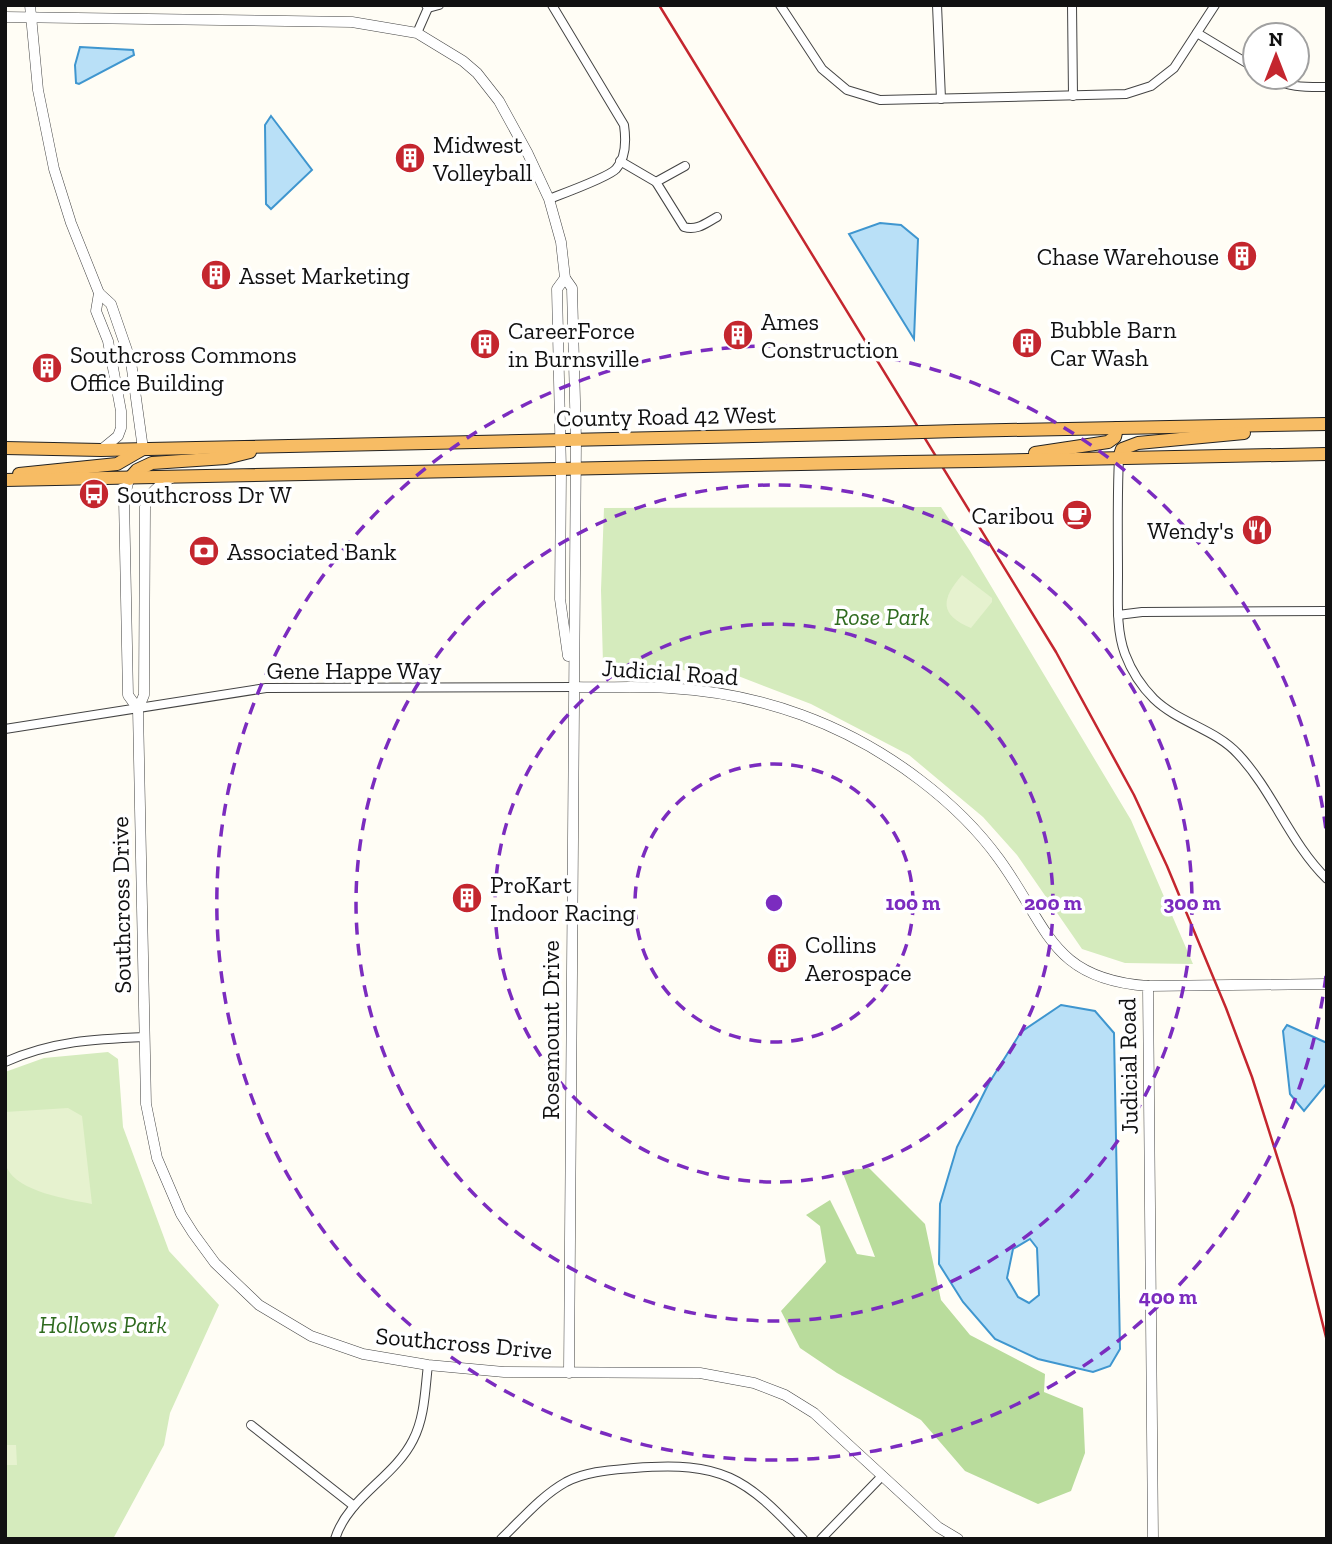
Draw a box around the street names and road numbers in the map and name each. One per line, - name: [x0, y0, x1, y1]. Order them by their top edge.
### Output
- street label: County Road 42 West: [556, 400, 776, 432]
- street label: Judicial Road: [601, 653, 739, 691]
- street label: Gene Happe Way: [267, 656, 442, 685]
- street label: Southcross Drive: [105, 816, 137, 994]
- street label: Rosemount Drive: [536, 940, 565, 1120]
- street label: Judicial Road: [1112, 997, 1144, 1135]
- street label: Southcross Drive: [374, 1321, 554, 1365]

